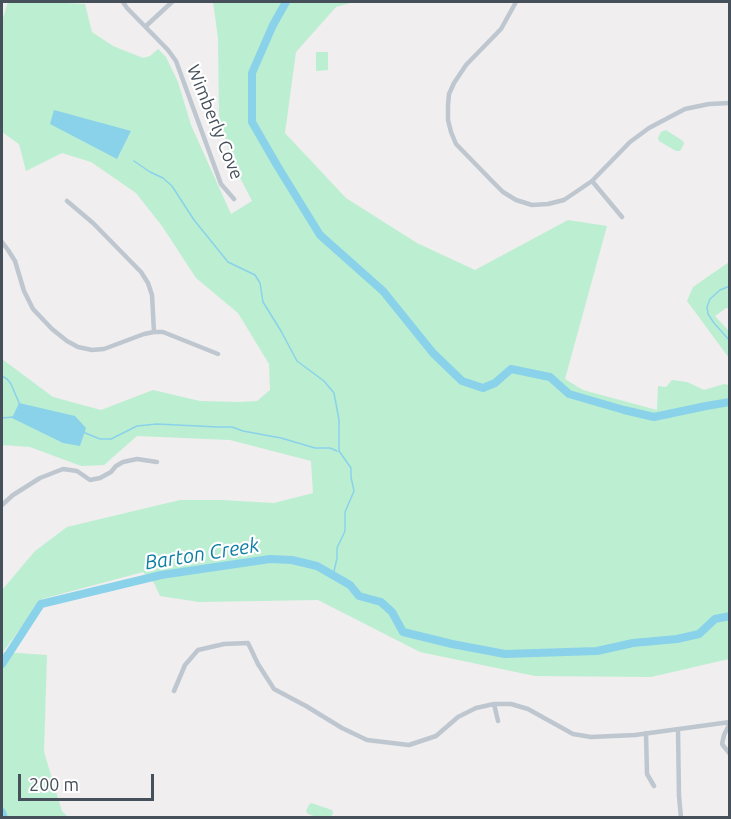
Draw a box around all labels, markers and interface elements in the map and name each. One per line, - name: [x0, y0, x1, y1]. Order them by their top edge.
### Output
- street label: Wimberly Cove: [182, 61, 248, 183]
- water label: Barton Creek: [143, 533, 261, 575]
- scale bar: [21, 762, 158, 800]
- text: 200 m: [29, 774, 79, 794]

